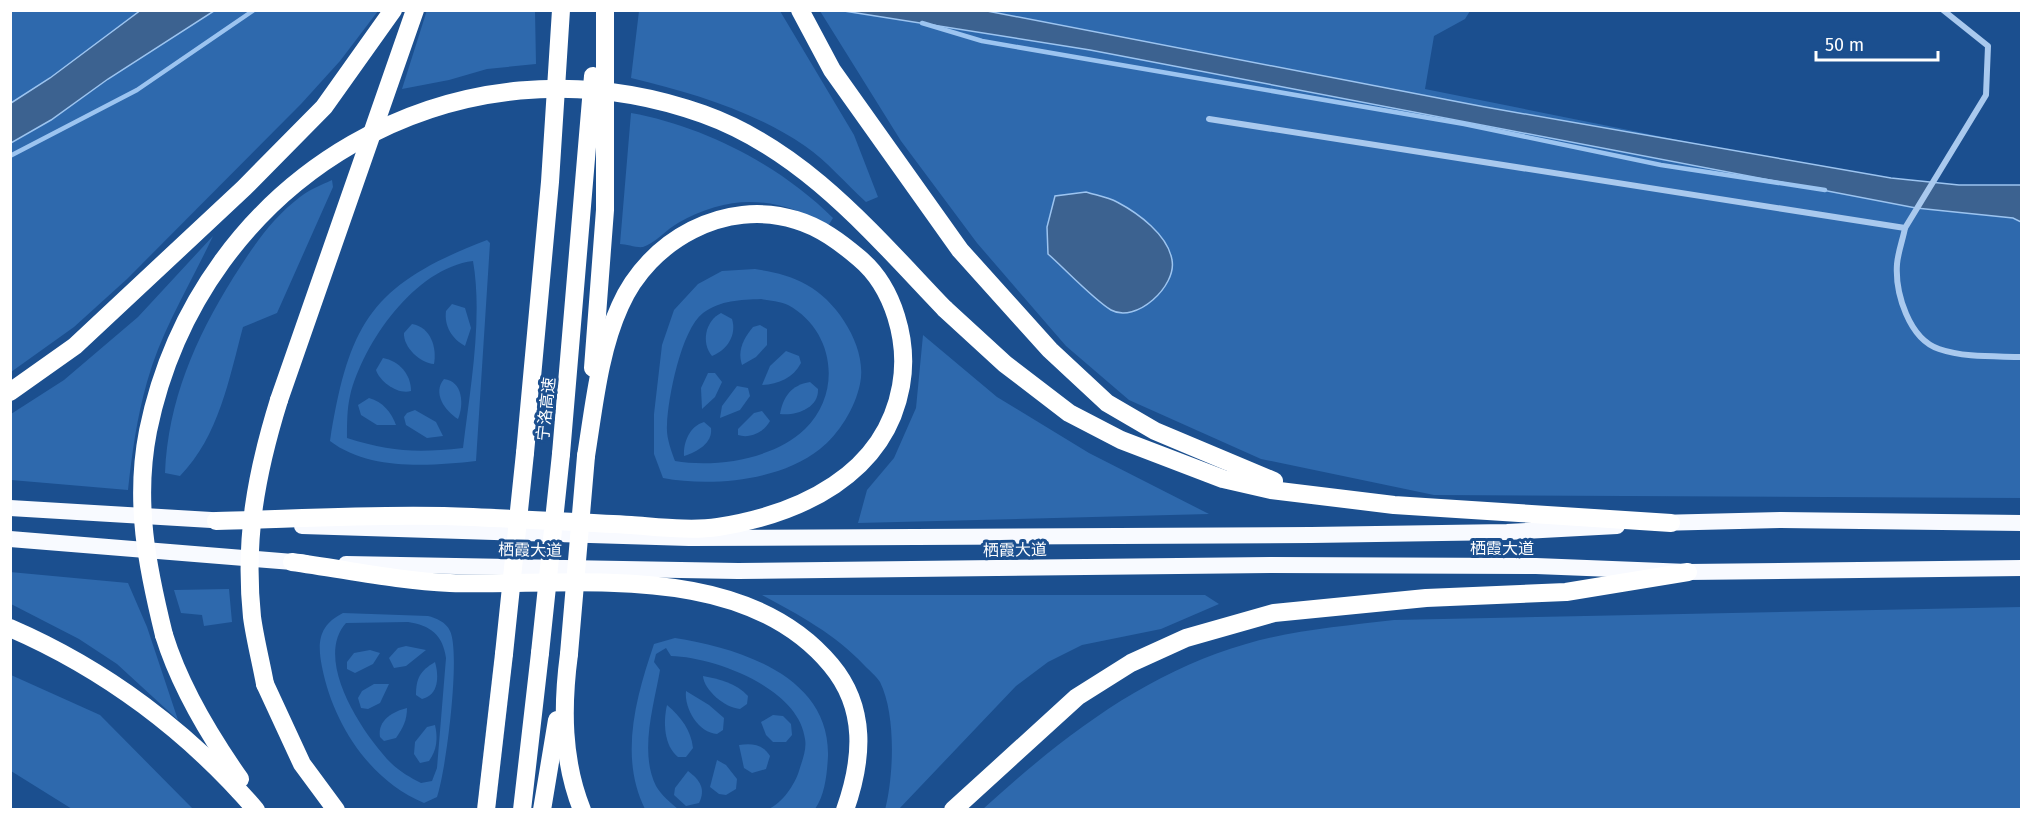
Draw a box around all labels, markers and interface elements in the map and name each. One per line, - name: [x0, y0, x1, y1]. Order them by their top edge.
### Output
- scale bar: [1816, 24, 1938, 62]
- text: 50 m: [1825, 34, 1864, 56]
- street label: 宁洛高速: [533, 376, 559, 442]
- street label: 栖霞大道: [1470, 539, 1534, 558]
- street label: 栖霞大道: [498, 540, 562, 560]
- street label: 栖霞大道: [983, 540, 1047, 560]

